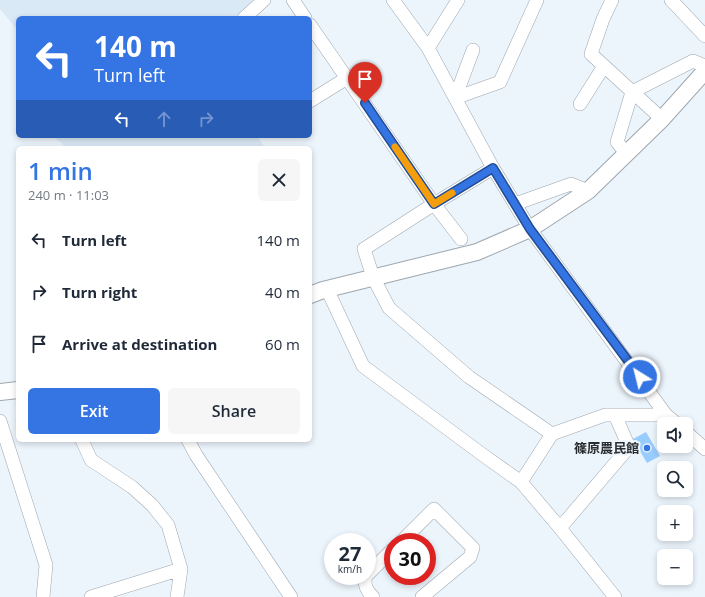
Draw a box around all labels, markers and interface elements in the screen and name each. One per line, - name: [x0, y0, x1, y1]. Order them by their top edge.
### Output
- text: 140 m: [94, 27, 177, 65]
- icon: left: [28, 32, 80, 84]
- pin: [348, 62, 382, 103]
- text: Turn left: [94, 63, 165, 87]
- icon: arrive: [354, 68, 376, 90]
- icon: left: [111, 108, 133, 130]
- icon: ahead: [153, 108, 175, 130]
- icon: right: [195, 108, 217, 130]
- text: 1 min: [28, 154, 93, 187]
- button: close: [258, 159, 300, 201]
- text: 240 m · 11:03: [28, 186, 109, 204]
- icon: left: [28, 229, 50, 251]
- text: Turn left: [62, 230, 127, 250]
- text: 140 m: [256, 230, 300, 250]
- icon: right: [28, 281, 50, 303]
- text: Turn right: [62, 282, 137, 302]
- text: 40 m: [265, 282, 300, 302]
- icon: arrive: [28, 333, 50, 355]
- text: Arrive at destination: [62, 334, 217, 354]
- text: 60 m: [265, 334, 300, 354]
- position arrow: [619, 356, 661, 398]
- button: Exit: [28, 388, 160, 434]
- button: Share: [168, 388, 300, 434]
- map controls: [657, 417, 693, 585]
- button: sound: [657, 417, 693, 453]
- place label: 篠原農民館: [574, 439, 639, 457]
- marker: 篠原農民館: [642, 443, 652, 453]
- button: search: [657, 461, 693, 497]
- button: +: [657, 505, 693, 541]
- speed limit sign: 30: [384, 533, 436, 585]
- text: 27: [339, 540, 361, 567]
- button: −: [657, 549, 693, 585]
- text: km/h: [338, 562, 362, 576]

